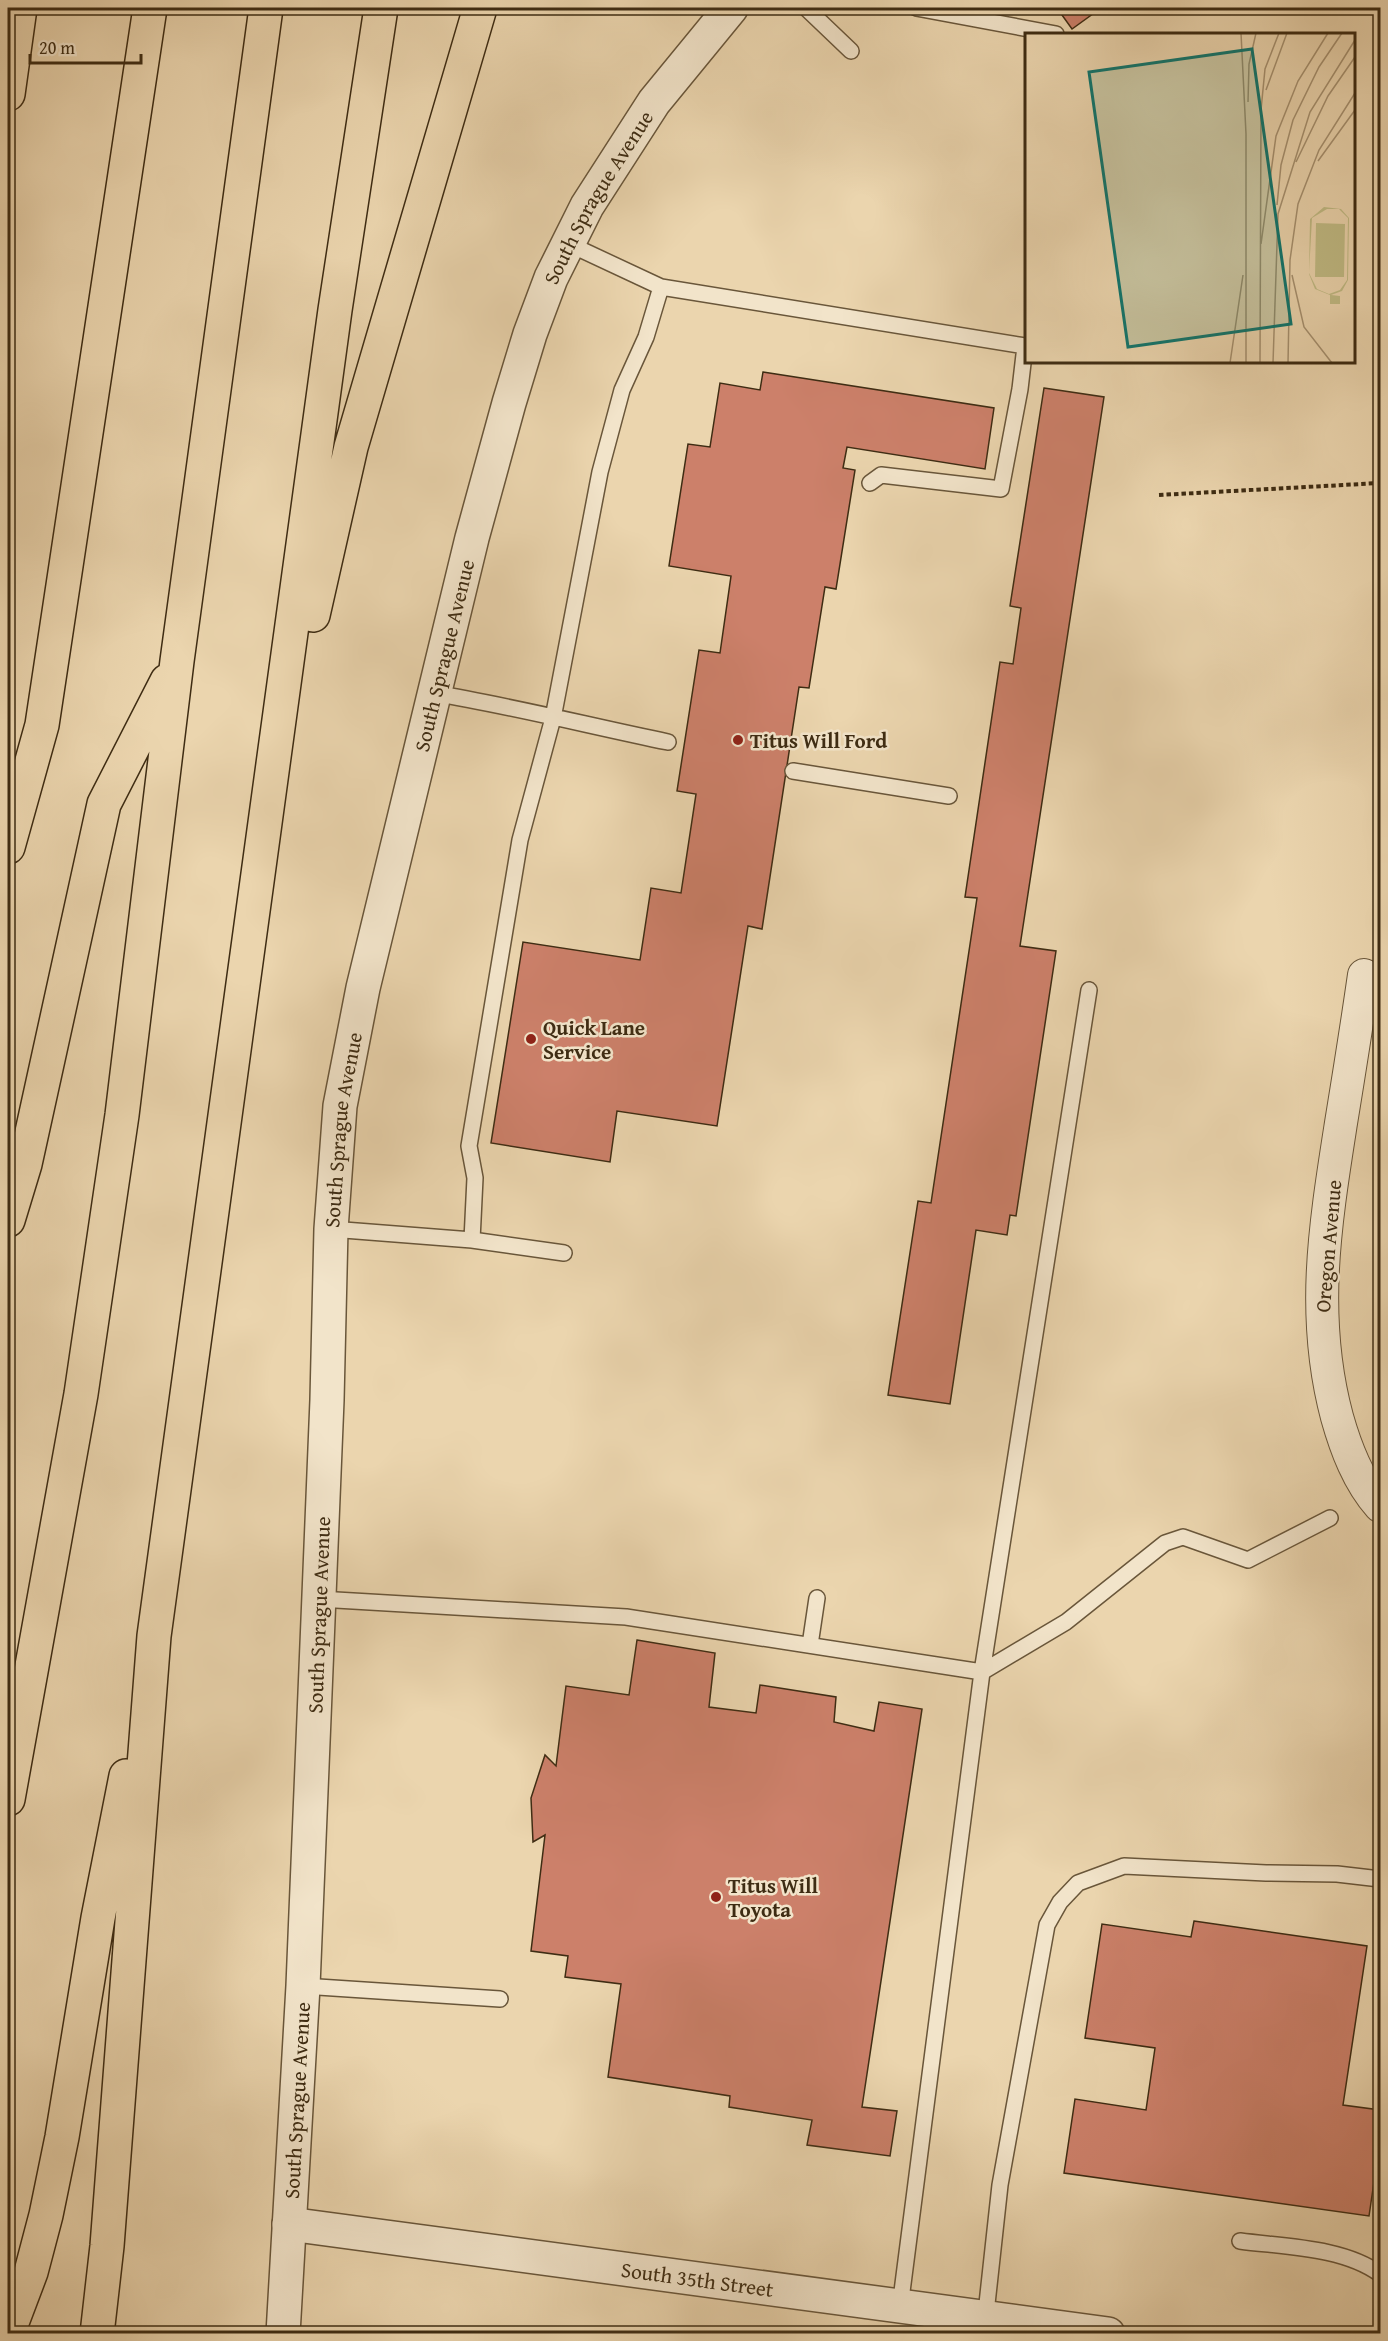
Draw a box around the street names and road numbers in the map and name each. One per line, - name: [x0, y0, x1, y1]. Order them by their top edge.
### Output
- street label: South Sprague Avenue: [535, 104, 660, 288]
- street label: South Sprague Avenue: [405, 556, 482, 755]
- street label: South Sprague Avenue: [316, 1029, 370, 1229]
- street label: Oregon Avenue: [1307, 1178, 1349, 1314]
- street label: South Sprague Avenue: [299, 1516, 338, 1714]
- street label: South Sprague Avenue: [275, 2001, 318, 2200]
- street label: South 35th Street: [619, 2253, 776, 2304]

